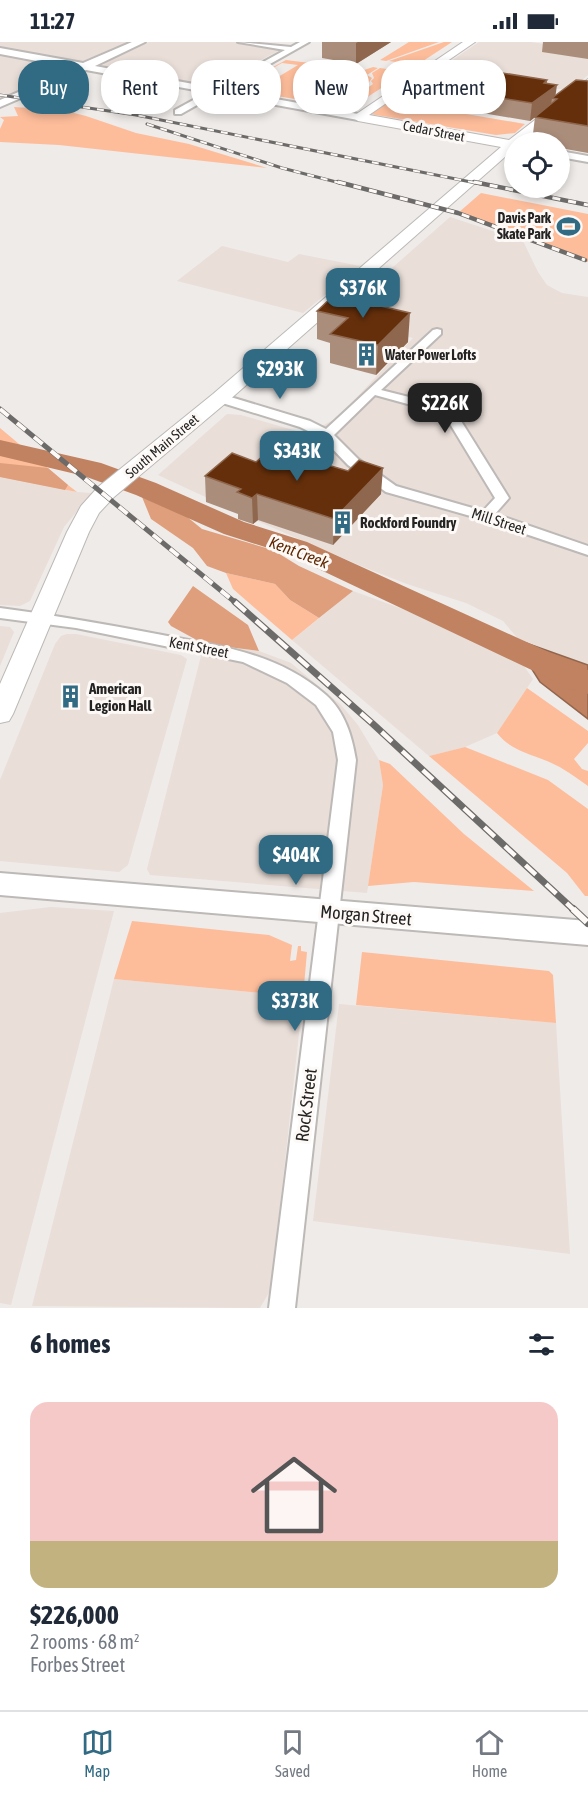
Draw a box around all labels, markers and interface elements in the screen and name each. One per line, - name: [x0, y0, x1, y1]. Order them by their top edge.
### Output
- text: 11:27: [30, 8, 75, 34]
- chip: Buy: [18, 60, 89, 114]
- chip: Rent: [101, 60, 179, 114]
- chip: Filters: [191, 60, 281, 114]
- chip: New: [293, 60, 369, 114]
- chip: Apartment: [381, 60, 506, 114]
- street label: Cedar Street: [402, 117, 466, 145]
- map controls: [504, 132, 570, 198]
- button: locate: [504, 132, 570, 198]
- place label: Davis Park Skate Park: [497, 210, 552, 242]
- sports icon: Davis Park Skate Park: [556, 213, 582, 239]
- pin: $376K: [321, 268, 405, 319]
- text: $376K: [340, 276, 386, 299]
- building icon: Water Power Lofts: [354, 342, 380, 368]
- place label: Water Power Lofts: [384, 347, 476, 363]
- pin: $293K: [238, 349, 322, 400]
- text: $293K: [257, 357, 303, 380]
- pin: $226K: [403, 383, 487, 434]
- text: $226K: [422, 391, 468, 414]
- street label: South Main Street: [122, 411, 202, 481]
- pin: $343K: [255, 431, 339, 482]
- text: $343K: [274, 439, 320, 462]
- street label: Mill Street: [470, 504, 528, 538]
- building icon: Rockford Foundry: [329, 509, 355, 535]
- place label: Rockford Foundry: [360, 514, 457, 531]
- water label: Kent Creek: [267, 532, 332, 572]
- street label: Kent Street: [168, 633, 230, 661]
- place label: American Legion Hall: [88, 680, 153, 714]
- building icon: American Legion Hall: [58, 684, 84, 710]
- pin: $404K: [254, 835, 338, 886]
- text: $404K: [273, 843, 319, 866]
- street label: Morgan Street: [319, 901, 413, 929]
- pin: $373K: [253, 981, 337, 1032]
- text: $373K: [272, 989, 318, 1012]
- street label: Rock Street: [291, 1067, 321, 1143]
- icon: filters: [525, 1328, 558, 1361]
- text: 6 homes: [30, 1329, 110, 1359]
- icon: home: [240, 1441, 348, 1549]
- text: $226,000: [30, 1600, 119, 1630]
- text: 2 rooms · 68 m²: [30, 1630, 140, 1653]
- text: Forbes Street: [30, 1653, 125, 1676]
- tab: Map: [81, 1726, 114, 1780]
- tab: Saved: [275, 1726, 310, 1780]
- tab: Home: [472, 1726, 507, 1780]

